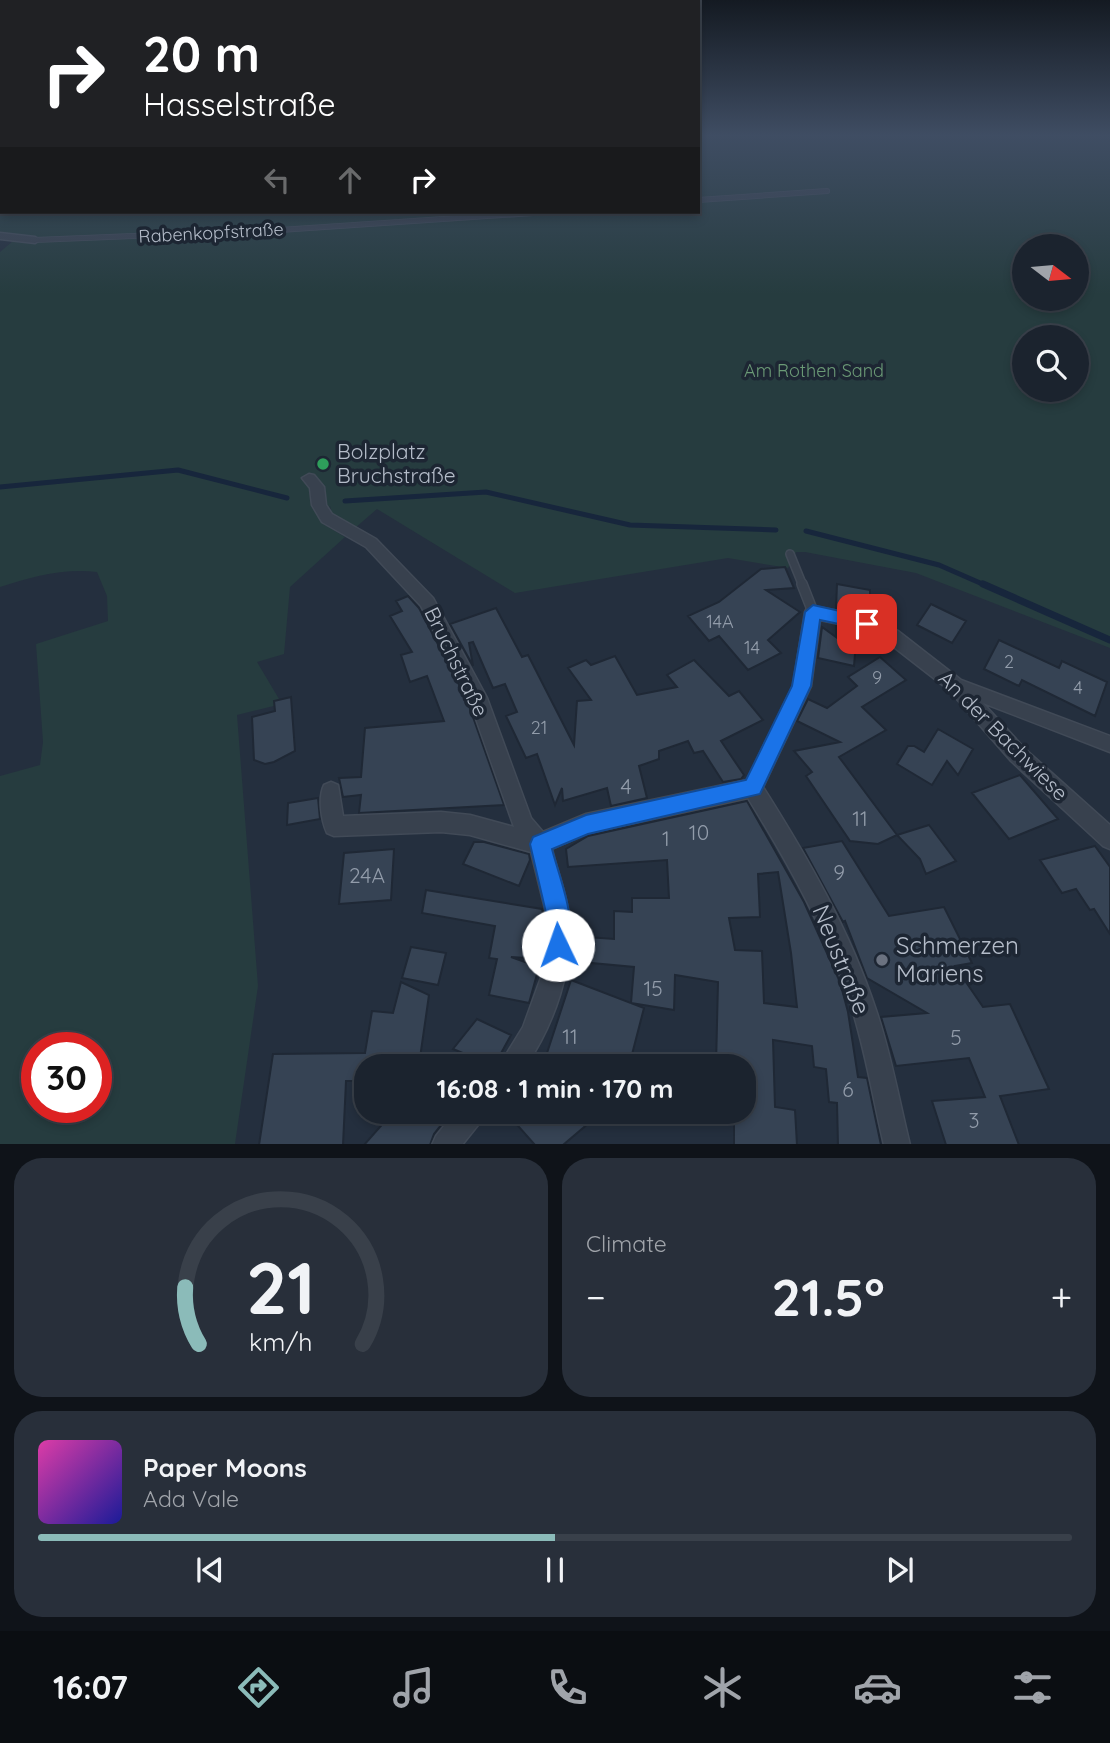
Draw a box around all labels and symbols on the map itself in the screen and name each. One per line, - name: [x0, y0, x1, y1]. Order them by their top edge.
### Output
- street label: Rabenkopfstraße: [138, 217, 284, 248]
- north arrow: [1012, 234, 1088, 312]
- park label: Am Rothen Sand: [744, 359, 884, 382]
- place label: Bolzplatz Bruchstraße: [337, 438, 456, 488]
- marker: Bolzplatz Bruchstraße: [315, 456, 331, 472]
- pin: [837, 594, 897, 654]
- street label: Bruchstraße: [419, 603, 495, 721]
- house number: 14A: [706, 610, 734, 633]
- house number: 14: [744, 636, 760, 659]
- house number: 2: [1004, 650, 1014, 673]
- street label: An der Bachwiese: [933, 665, 1074, 806]
- house number: 9: [872, 666, 882, 689]
- house number: 4: [1073, 676, 1083, 699]
- house number: 21: [531, 716, 547, 739]
- house number: 4: [620, 773, 632, 799]
- house number: 11: [852, 805, 868, 831]
- house number: 10: [689, 819, 709, 845]
- house number: 1: [662, 825, 670, 851]
- house number: 9: [833, 859, 845, 885]
- house number: 24A: [349, 862, 385, 888]
- street label: Neustraße: [806, 900, 878, 1019]
- position arrow: [521, 908, 595, 982]
- place label: Schmerzen Mariens: [896, 930, 1019, 988]
- marker: Schmerzen Mariens: [874, 952, 890, 968]
- house number: 15: [643, 975, 663, 1001]
- house number: 11: [562, 1023, 578, 1049]
- house number: 5: [950, 1024, 962, 1050]
- speed limit sign: 30: [21, 1032, 112, 1123]
- house number: 6: [842, 1076, 854, 1102]
- house number: 3: [968, 1107, 980, 1133]

